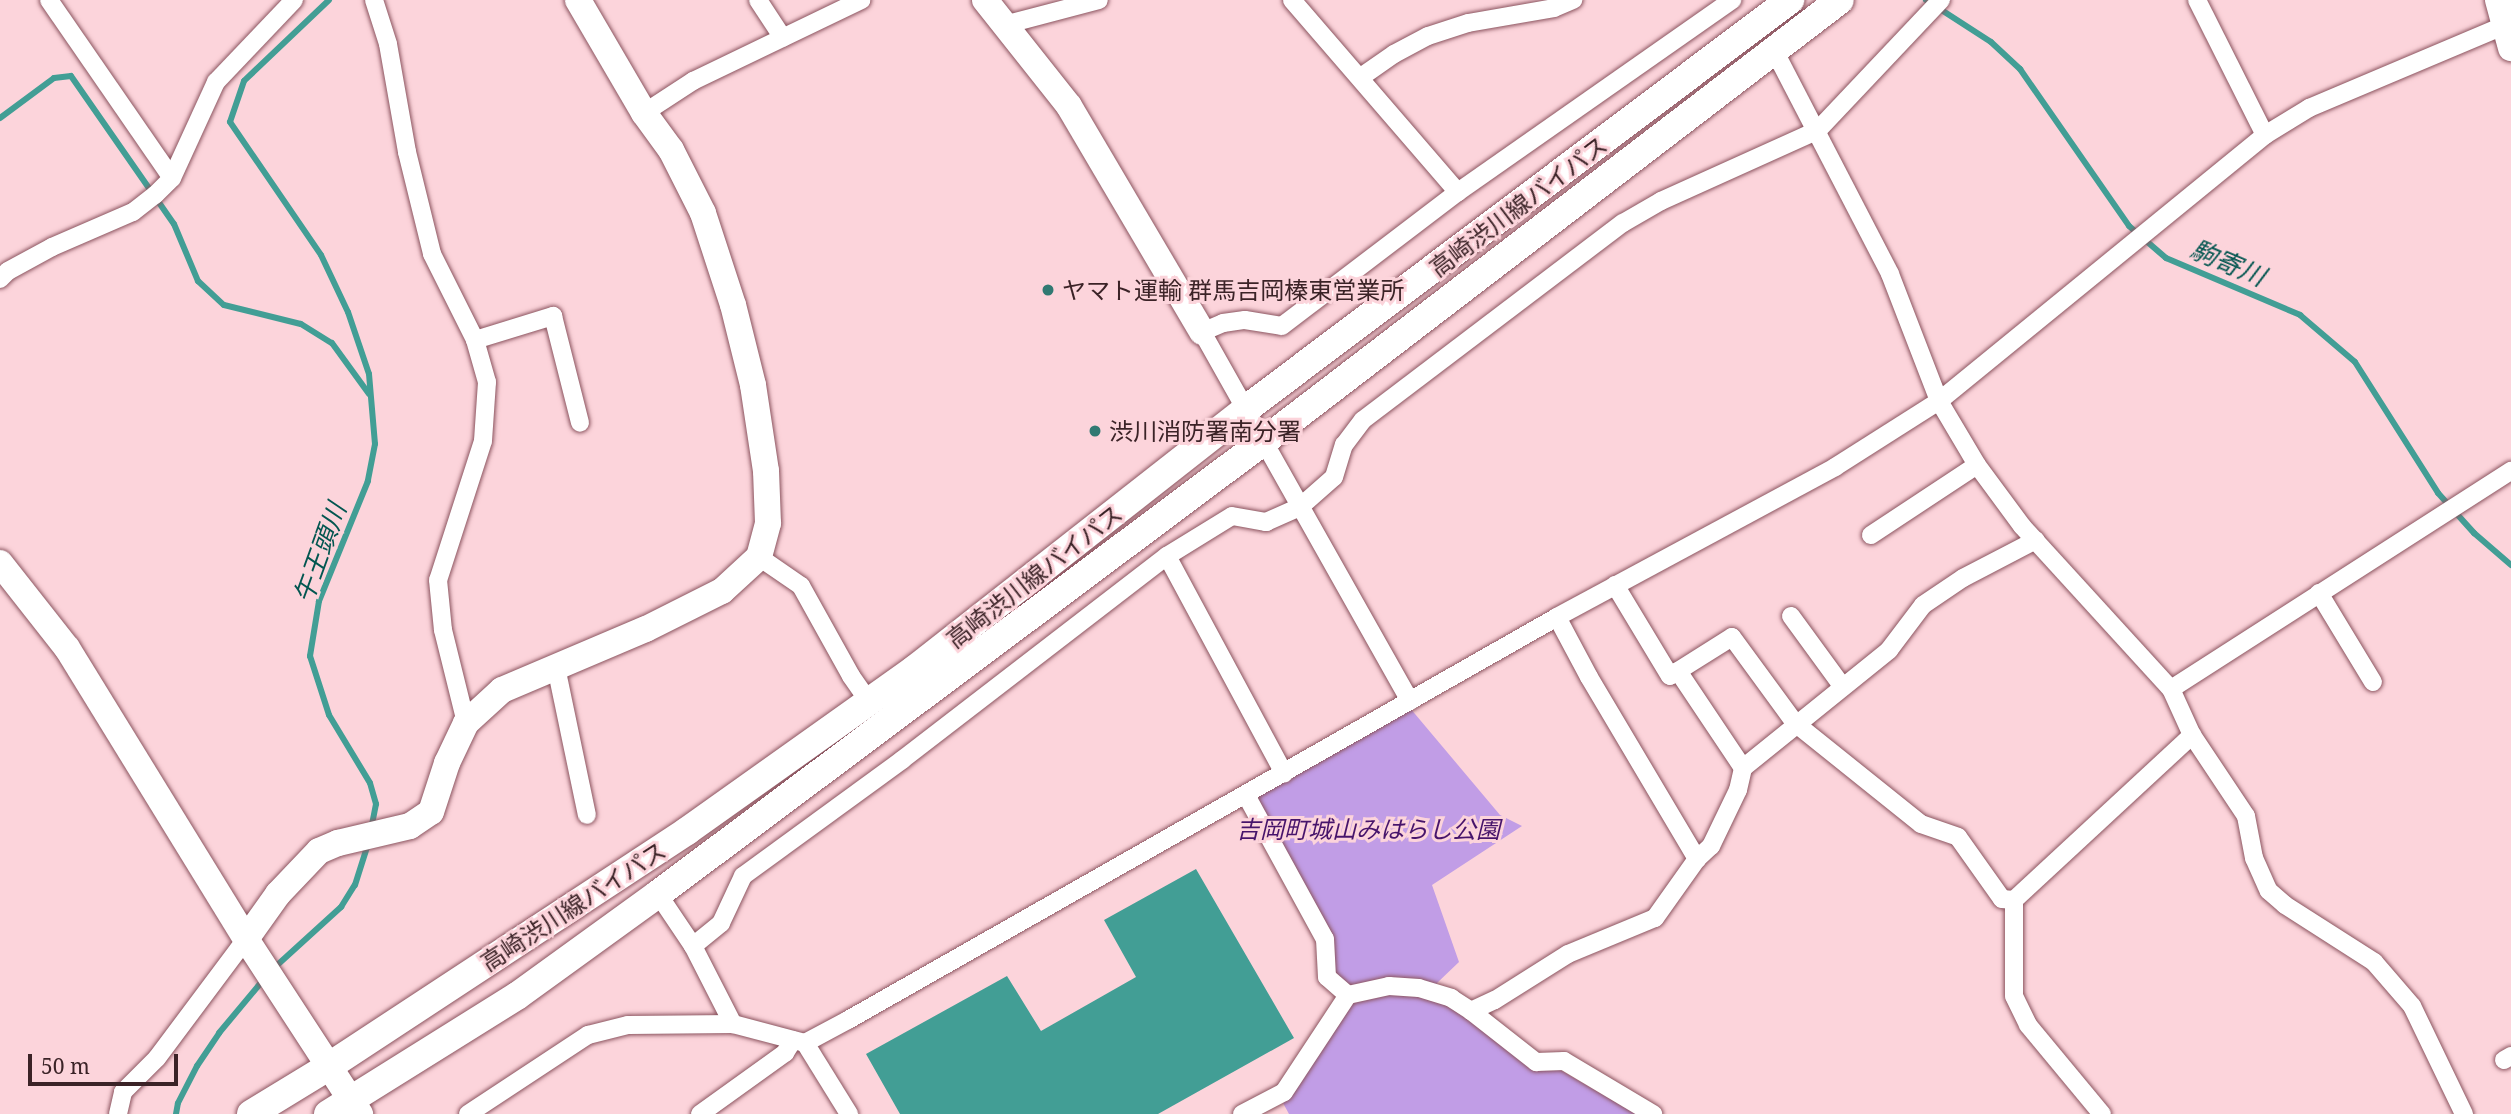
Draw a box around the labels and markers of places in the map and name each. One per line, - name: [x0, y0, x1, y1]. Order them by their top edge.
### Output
- place label: ヤマト運輸 群馬吉岡榛東営業所: [1062, 276, 1404, 304]
- marker: ヤマト運輸 群馬吉岡榛東営業所: [1040, 282, 1056, 298]
- place label: 渋川消防署南分署: [1109, 417, 1301, 445]
- marker: 渋川消防署南分署: [1087, 423, 1103, 439]

